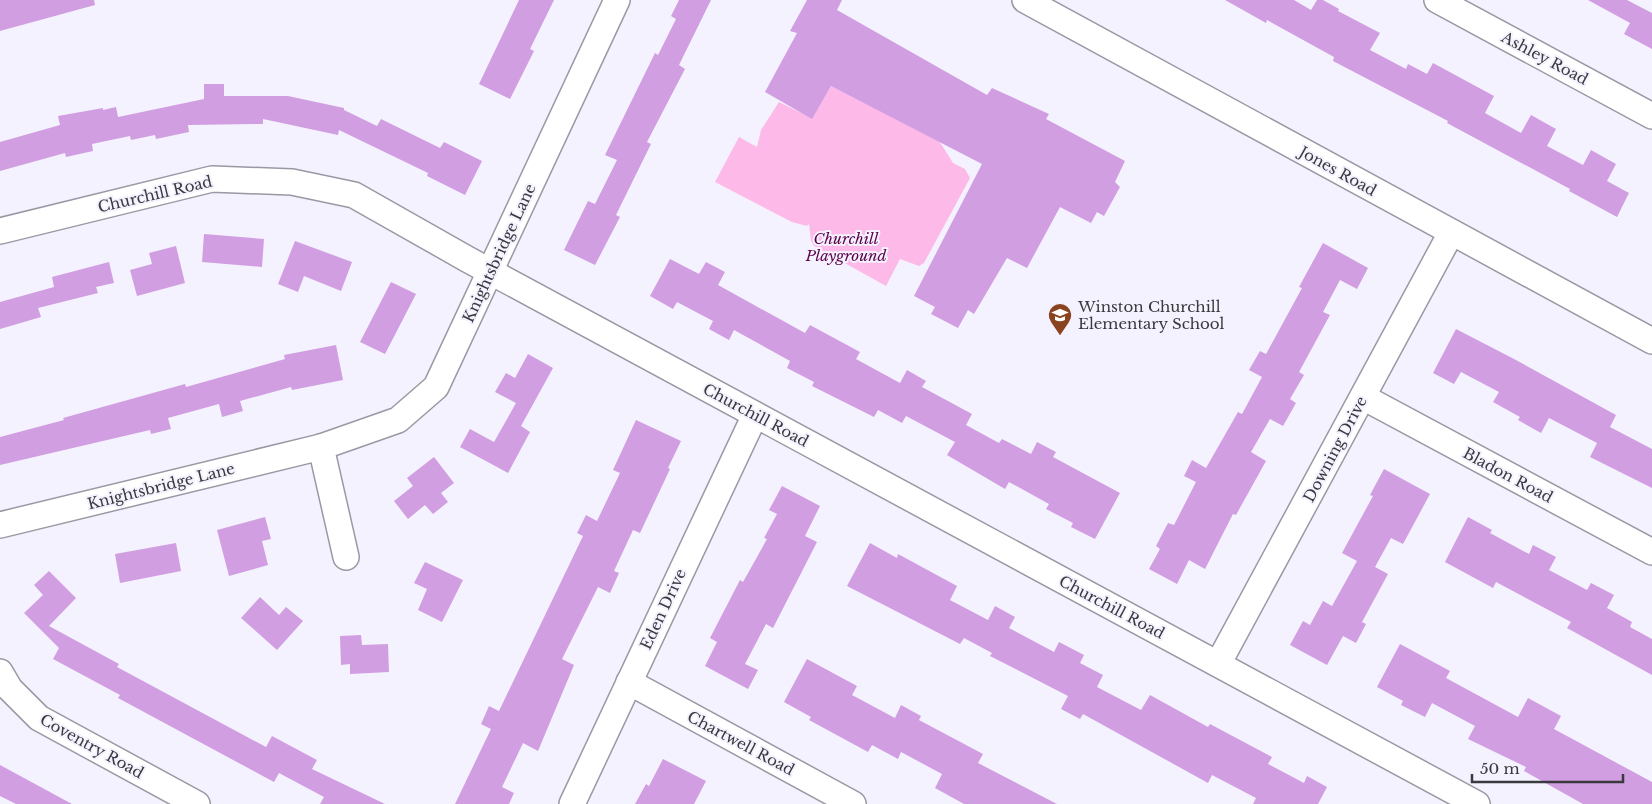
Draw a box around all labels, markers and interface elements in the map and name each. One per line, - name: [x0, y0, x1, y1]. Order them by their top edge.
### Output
- street label: Ashley Road: [1498, 27, 1592, 89]
- street label: Jones Road: [1294, 141, 1380, 200]
- street label: Churchill Road: [96, 172, 214, 216]
- street label: Knightsbridge Lane: [458, 181, 540, 325]
- park label: Churchill Playground: [805, 229, 886, 265]
- place label: Winston Churchill Elementary School: [1077, 297, 1225, 333]
- school or university icon: Winston Churchill Elementary School: [1047, 302, 1073, 336]
- street label: Churchill Road: [700, 379, 812, 451]
- street label: Downing Drive: [1299, 393, 1371, 505]
- street label: Bladon Road: [1460, 443, 1556, 507]
- street label: Knightsbridge Lane: [85, 459, 237, 513]
- street label: Eden Drive: [636, 566, 690, 652]
- street label: Churchill Road: [1056, 571, 1168, 643]
- street label: Chartwell Road: [684, 707, 798, 779]
- street label: Coventry Road: [37, 710, 147, 782]
- scale bar: [1472, 752, 1623, 784]
- text: 50 m: [1480, 759, 1520, 778]

